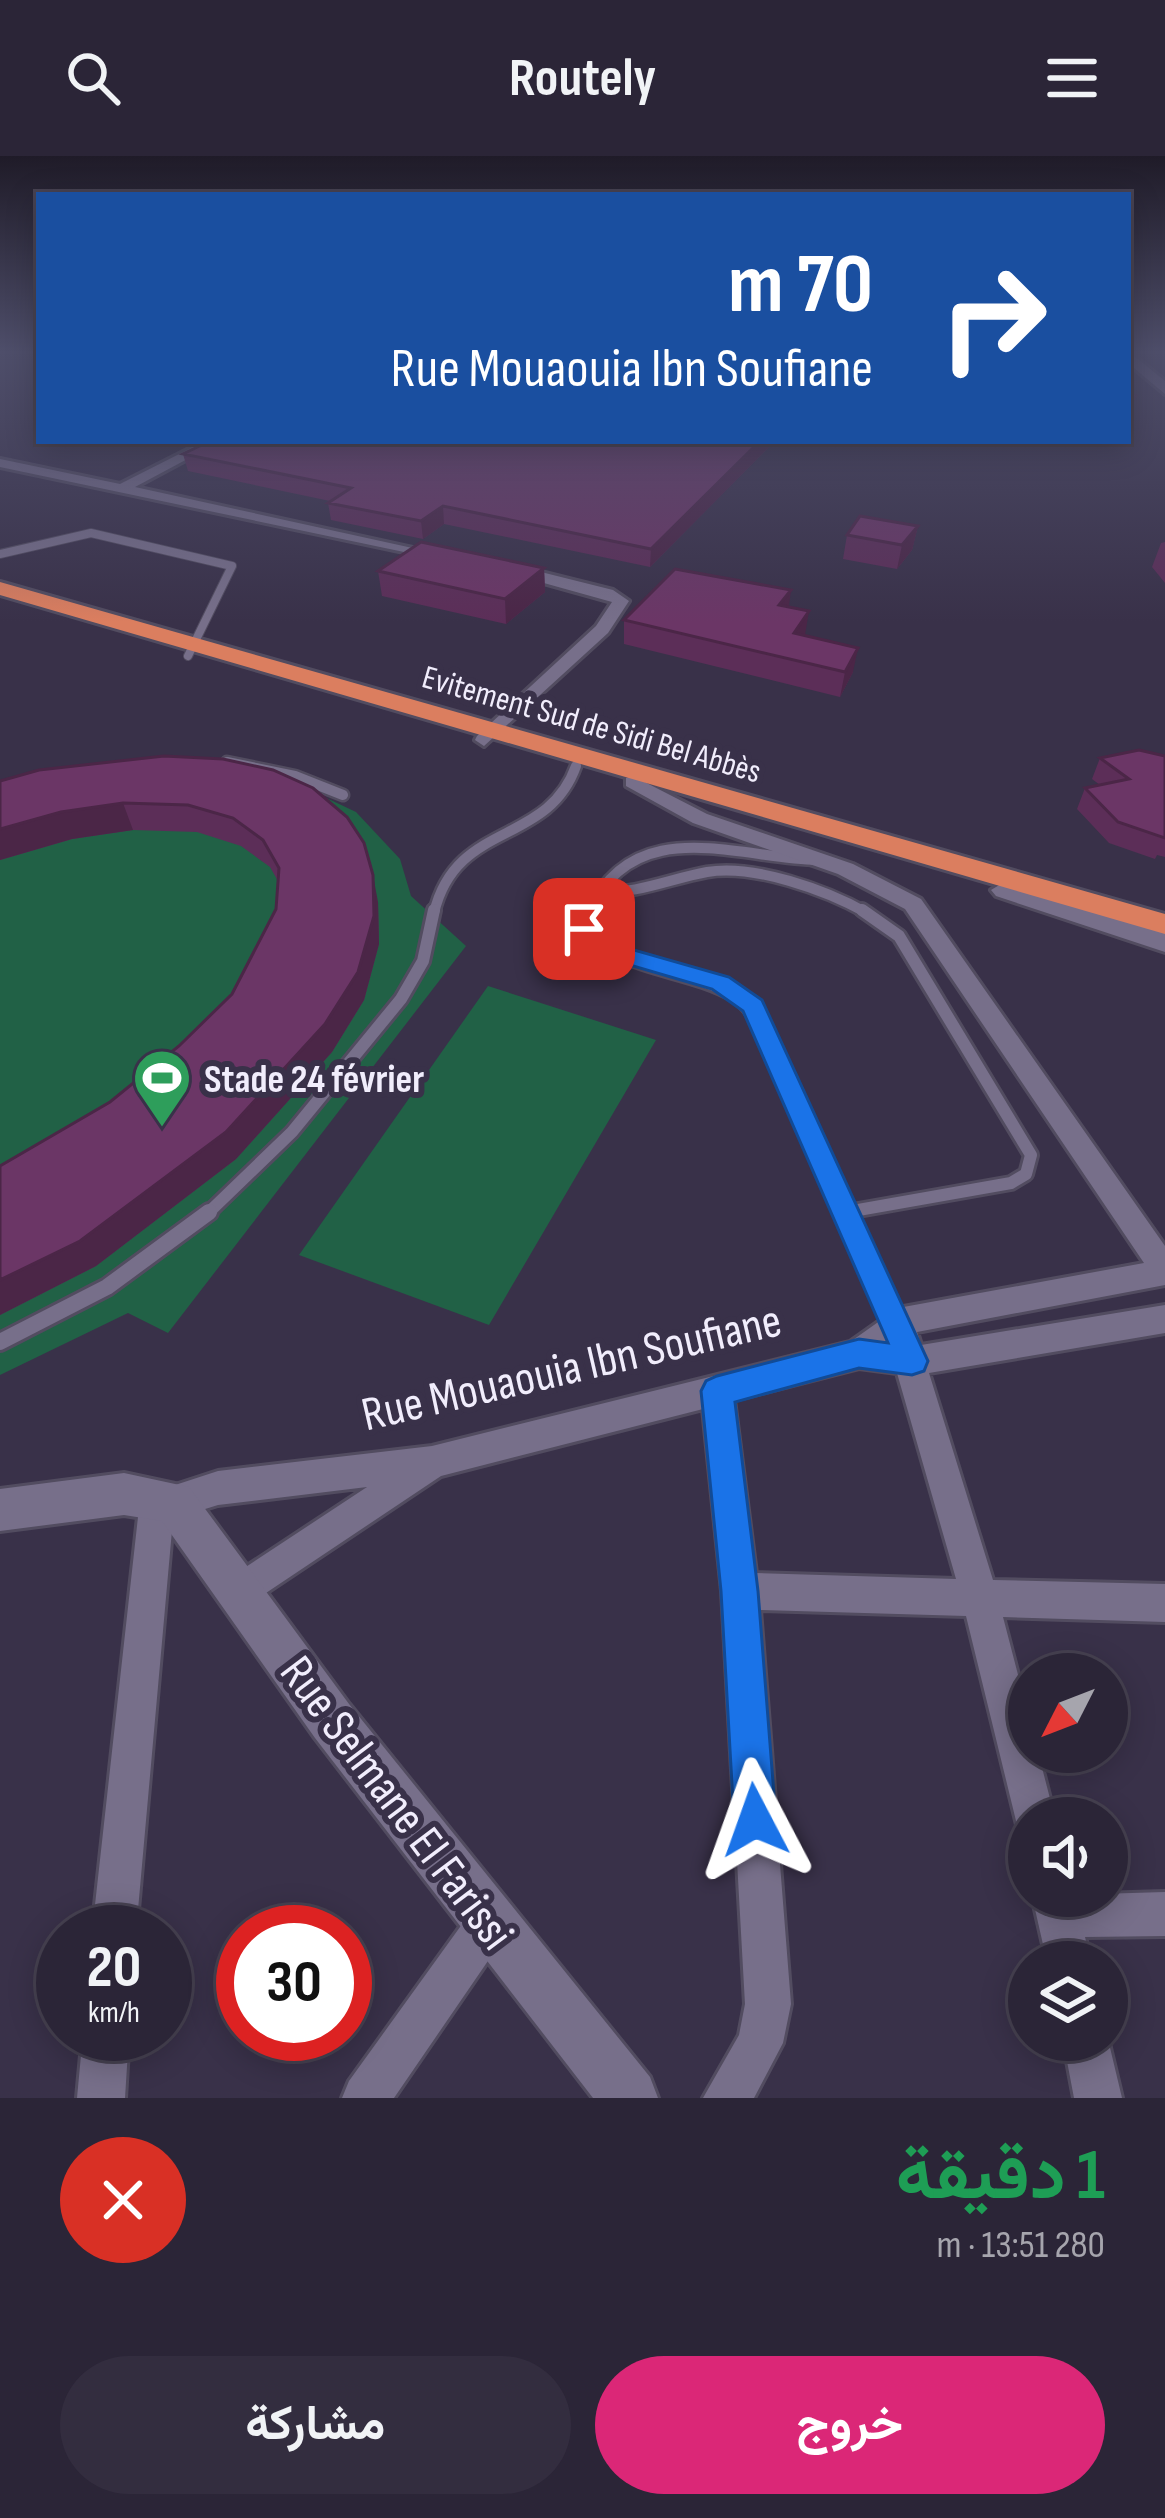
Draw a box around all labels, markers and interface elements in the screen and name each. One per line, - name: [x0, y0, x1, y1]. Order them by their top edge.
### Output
- icon: search: [60, 45, 126, 111]
- icon: menu: [1039, 45, 1105, 111]
- text: Routely: [509, 46, 656, 111]
- text: 70 m: [728, 235, 873, 336]
- icon: right: [915, 240, 1071, 396]
- text: Rue Mouaouia Ibn Soufiane: [391, 337, 873, 402]
- street label: Evitement Sud de Sidi Bel Abbès: [417, 657, 766, 792]
- pin: [533, 878, 635, 980]
- icon: arrive: [551, 896, 617, 962]
- sports icon: Stade 24 février: [131, 1047, 193, 1129]
- place label: Stade 24 février: [204, 1057, 424, 1104]
- street label: Rue Mouaouia Ibn Soufiane: [356, 1292, 787, 1444]
- street label: Rue Selmane El Farissi: [267, 1646, 525, 1961]
- north arrow: [1008, 1653, 1128, 1773]
- map controls: [1008, 1653, 1128, 2061]
- position arrow: [692, 1757, 818, 1883]
- button: sound: [1008, 1797, 1128, 1917]
- speed limit sign: 30: [216, 1905, 372, 2061]
- text: 20: [87, 1932, 141, 2004]
- button: layers: [1008, 1941, 1128, 2061]
- text: km/h: [88, 1995, 140, 2031]
- text: 1 دقيقة: [896, 2133, 1105, 2220]
- button: close: [60, 2137, 186, 2263]
- text: 280 m · 13:51: [936, 2222, 1105, 2269]
- button: مشاركة: [60, 2356, 571, 2494]
- button: خروج: [595, 2356, 1105, 2494]

